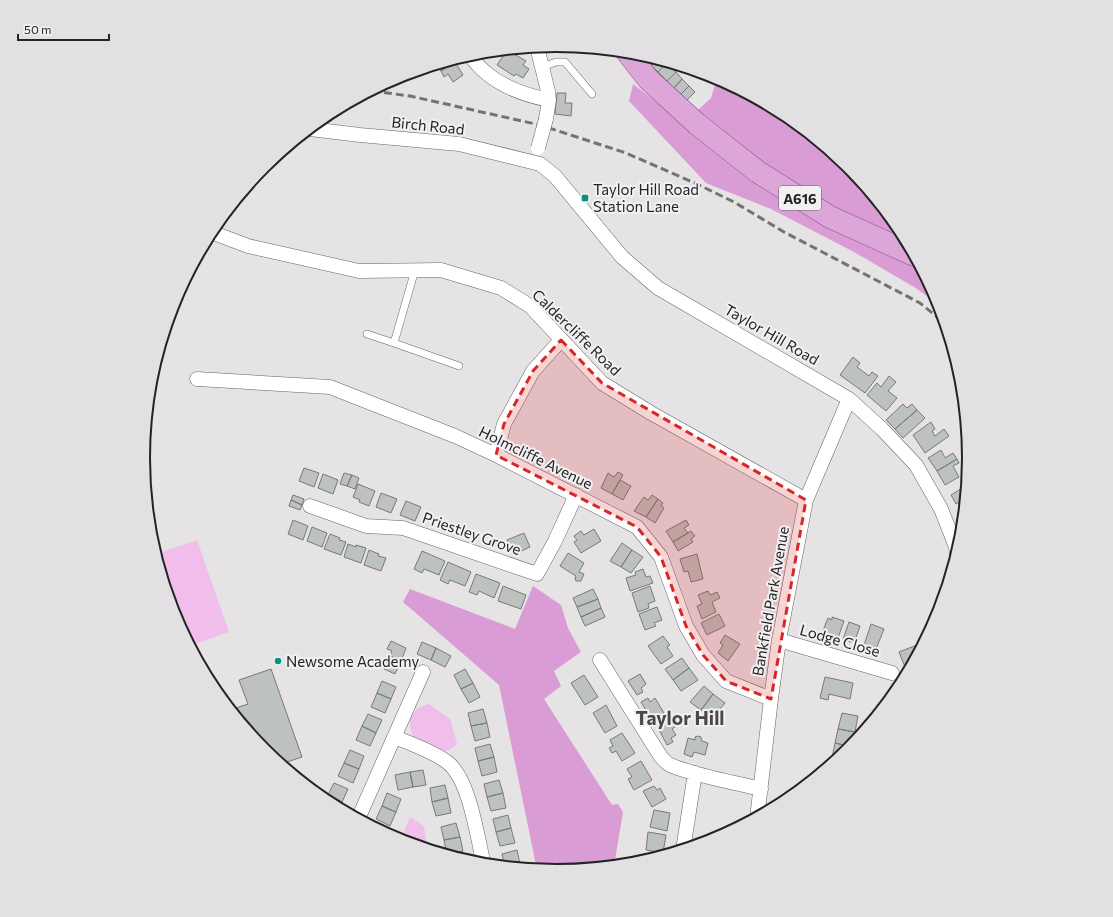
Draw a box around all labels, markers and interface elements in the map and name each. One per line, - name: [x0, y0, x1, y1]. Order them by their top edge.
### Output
- scale bar: [18, 16, 109, 42]
- text: 50 m: [24, 22, 52, 36]
- street label: Birch Road: [391, 112, 465, 138]
- place label: Taylor Hill Road Station Lane: [593, 180, 699, 215]
- road number: A616: [779, 186, 821, 210]
- marker: Taylor Hill Road Station Lane: [580, 193, 590, 203]
- street label: Caldercliffe Road: [529, 285, 625, 379]
- street label: Taylor Hill Road: [722, 300, 822, 368]
- street label: Holmcliffe Avenue: [476, 422, 596, 492]
- street label: Priestley Grove: [420, 508, 524, 558]
- street label: Bankfield Park Avenue: [748, 525, 792, 677]
- street label: Lodge Close: [798, 620, 882, 660]
- place label: Newsome Academy: [286, 652, 419, 670]
- marker: Newsome Academy: [273, 656, 283, 666]
- district label: Taylor Hill: [635, 706, 725, 729]

